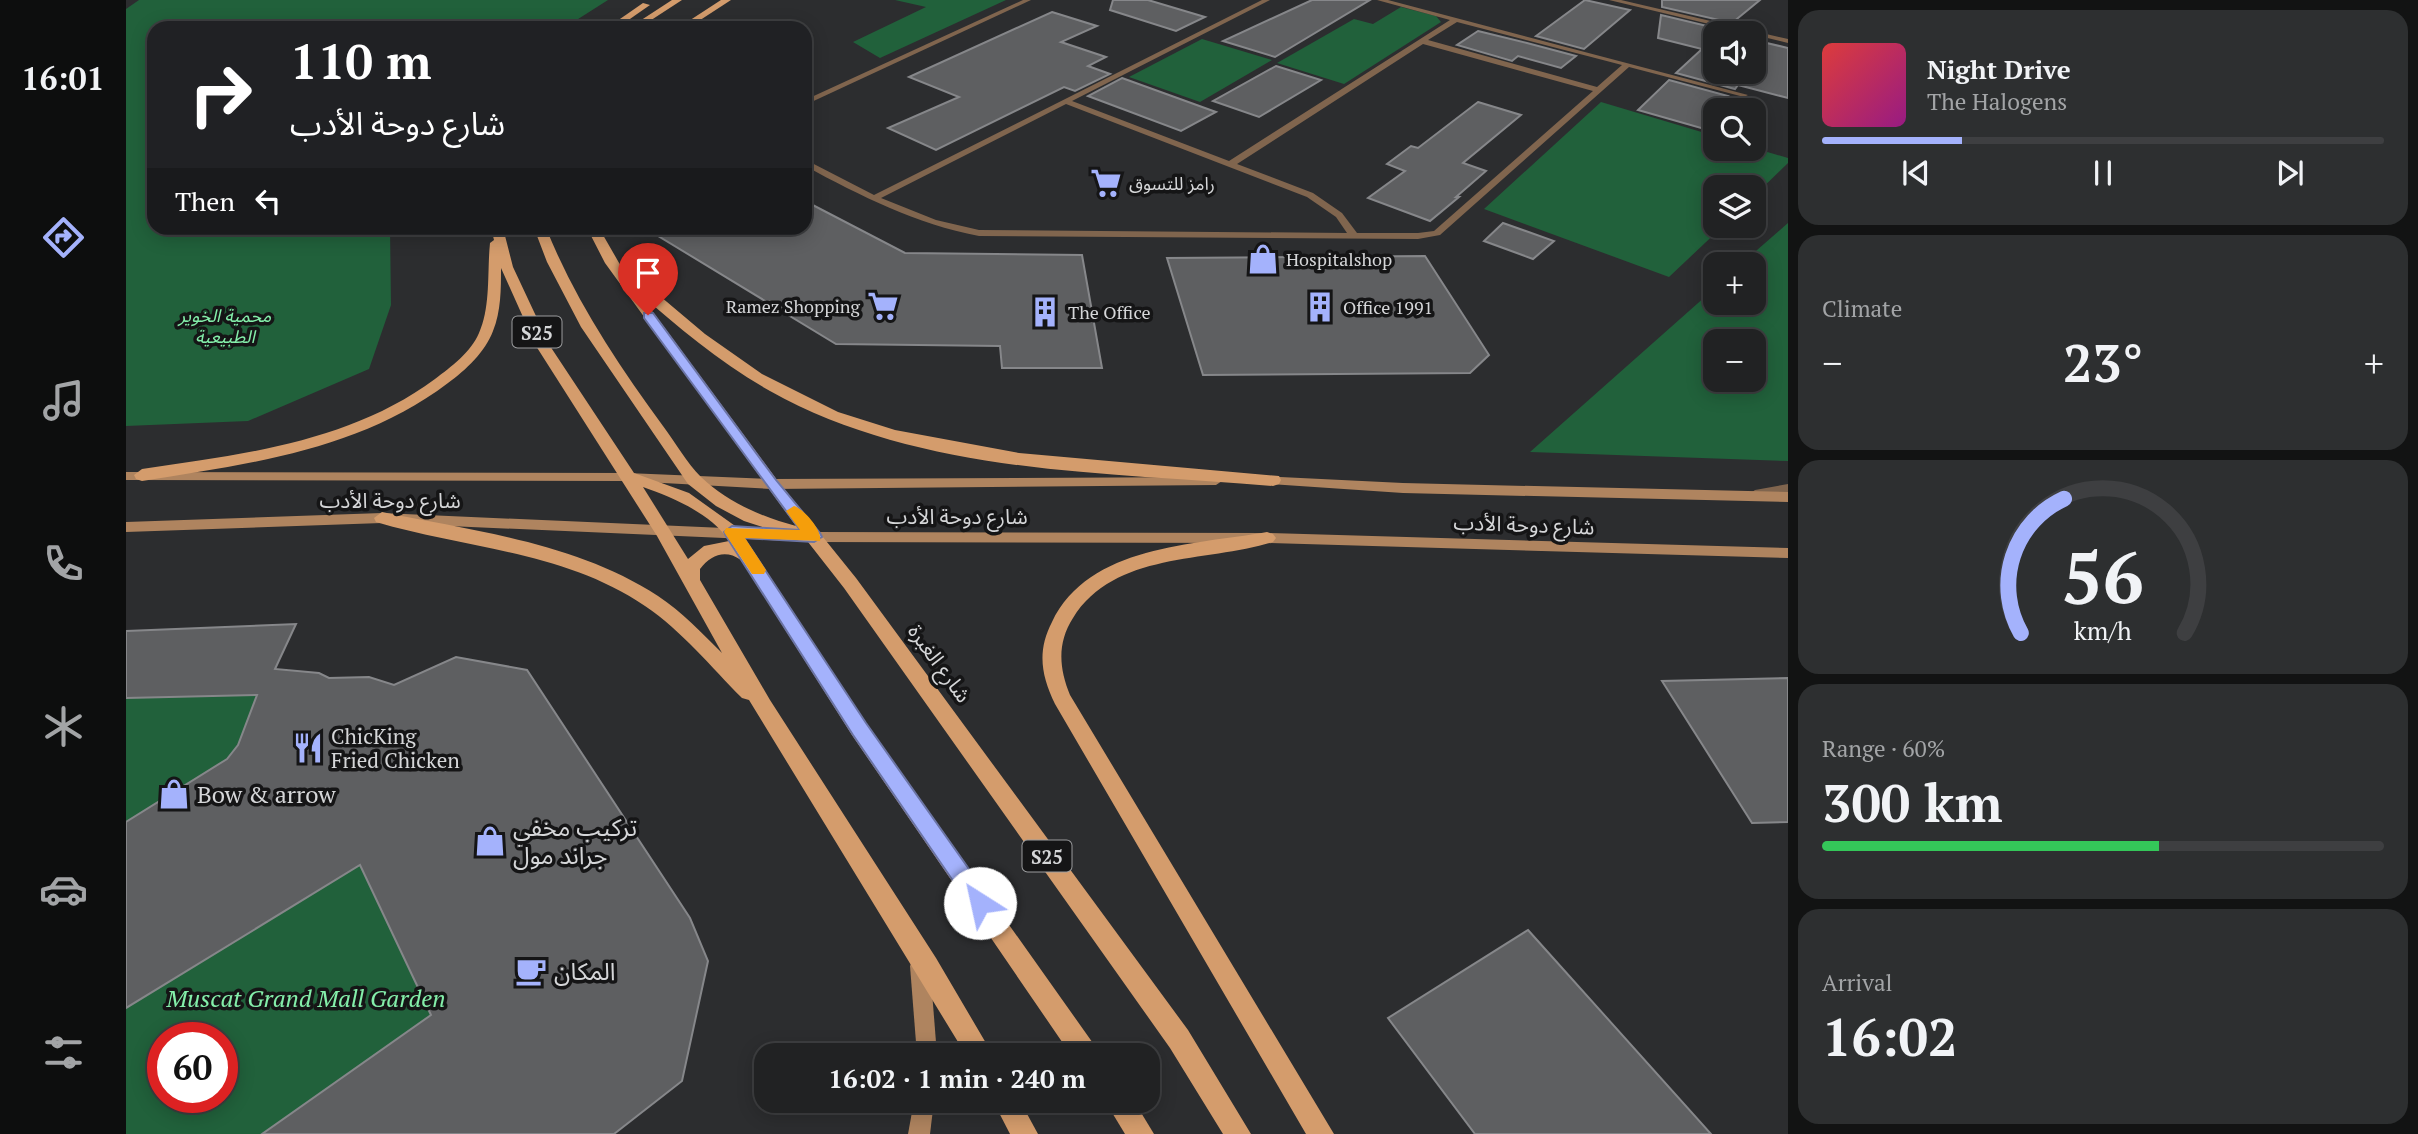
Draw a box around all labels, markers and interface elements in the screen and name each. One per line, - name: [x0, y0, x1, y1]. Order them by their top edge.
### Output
- map controls: [1703, 21, 1766, 392]
- button: sound: [1703, 21, 1766, 84]
- text: 110 m: [290, 28, 432, 93]
- icon: right: [175, 49, 266, 140]
- text: Night Drive: [1927, 52, 2071, 86]
- text: 16:01: [21, 57, 105, 99]
- text: The Halogens: [1927, 86, 2067, 117]
- button: search: [1703, 98, 1766, 161]
- text: شارع دوحة الأدب: [290, 102, 505, 144]
- icon: previous: [1897, 154, 1935, 192]
- icon: pause: [2084, 154, 2122, 192]
- icon: next: [2271, 154, 2309, 192]
- supermarket icon: رامز للتسوق: [1089, 166, 1123, 200]
- place label: رامز للتسوق: [1129, 171, 1215, 195]
- button: layers: [1703, 175, 1766, 238]
- icon: left: [249, 182, 287, 220]
- text: Then: [175, 184, 235, 218]
- icon: directions: [39, 213, 88, 262]
- shop icon: Hospitalshop: [1246, 242, 1280, 276]
- pin: [618, 243, 678, 315]
- place label: Hospitalshop: [1286, 247, 1392, 271]
- button: +: [1703, 252, 1766, 315]
- icon: arrive: [629, 254, 667, 292]
- supermarket icon: Ramez Shopping: [866, 289, 900, 323]
- building icon: Office 1991: [1303, 290, 1337, 324]
- text: Climate: [1822, 293, 1902, 324]
- place label: Ramez Shopping: [726, 294, 861, 318]
- building icon: The Office: [1028, 295, 1062, 329]
- place label: Office 1991: [1343, 295, 1433, 319]
- place label: The Office: [1068, 300, 1151, 324]
- park label: محمية الخوير الطبيعية: [177, 303, 272, 348]
- road number: S25: [512, 316, 562, 348]
- text: 23°: [2063, 328, 2143, 397]
- button: −: [1703, 329, 1766, 392]
- text: −: [1822, 338, 1842, 388]
- text: +: [2364, 338, 2384, 388]
- icon: music: [39, 376, 88, 425]
- street label: شارع دوحة الأدب: [319, 486, 461, 516]
- street label: شارع دوحة الأدب: [886, 502, 1028, 532]
- street label: شارع دوحة الأدب: [1453, 508, 1595, 542]
- text: 56: [2062, 527, 2144, 624]
- icon: phone: [39, 539, 88, 588]
- text: km/h: [2074, 614, 2132, 647]
- street label: شارع الغبرة: [900, 618, 978, 709]
- icon: climate: [39, 702, 88, 751]
- place label: ChicKing Fried Chicken: [331, 722, 460, 774]
- restaurant icon: ChicKing Fried Chicken: [291, 731, 325, 765]
- text: Range · 60%: [1822, 733, 1945, 764]
- text: 300 km: [1822, 768, 2003, 837]
- shop icon: Bow & arrow: [157, 777, 191, 811]
- place label: Bow & arrow: [197, 778, 336, 810]
- place label: تركيب مخفي جراند مول: [513, 811, 637, 871]
- shop icon: تركيب مخفي جراند مول: [473, 824, 507, 858]
- road number: S25: [1023, 841, 1072, 872]
- icon: car: [39, 865, 88, 914]
- position arrow: [943, 866, 1017, 940]
- cafe icon: المكان: [514, 954, 548, 988]
- place label: المكان: [554, 955, 615, 987]
- text: Arrival: [1822, 967, 1893, 998]
- park label: Muscat Grand Mall Garden: [166, 982, 445, 1014]
- text: 16:02: [1822, 1002, 1957, 1071]
- speed limit sign: 60: [147, 1022, 238, 1113]
- icon: filters: [39, 1028, 88, 1077]
- text: 16:02 · 1 min · 240 m: [828, 1061, 1086, 1095]

